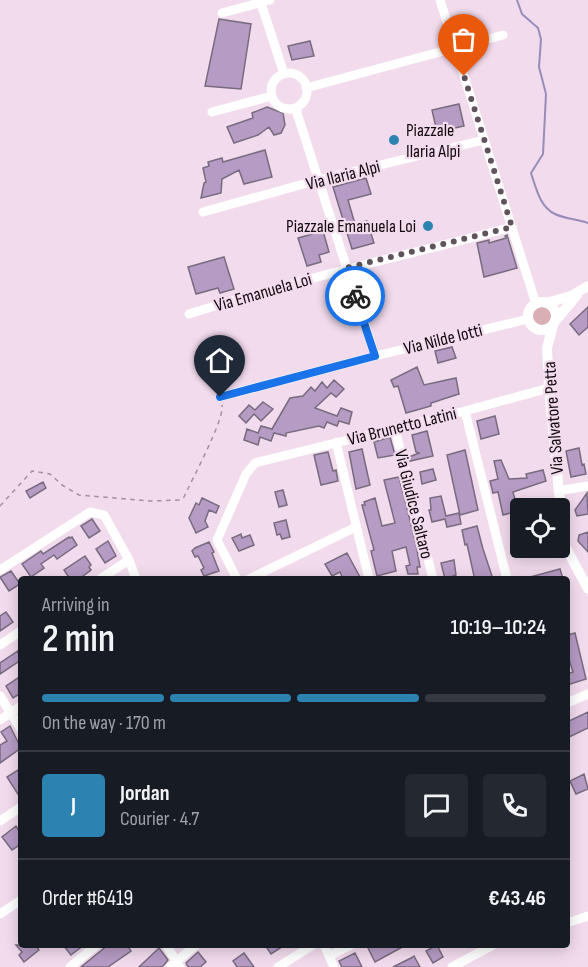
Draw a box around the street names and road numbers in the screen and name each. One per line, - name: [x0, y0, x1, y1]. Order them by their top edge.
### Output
- street label: Via Ilaria Alpi: [304, 156, 382, 195]
- street label: Via Emanuela Loi: [212, 269, 314, 316]
- street label: Via Nilde Iotti: [402, 320, 485, 359]
- street label: Via Salvatore Petta: [539, 361, 568, 475]
- street label: Via Brunetto Latini: [346, 403, 459, 450]
- street label: Via Giudice Saltaro: [390, 447, 437, 561]

